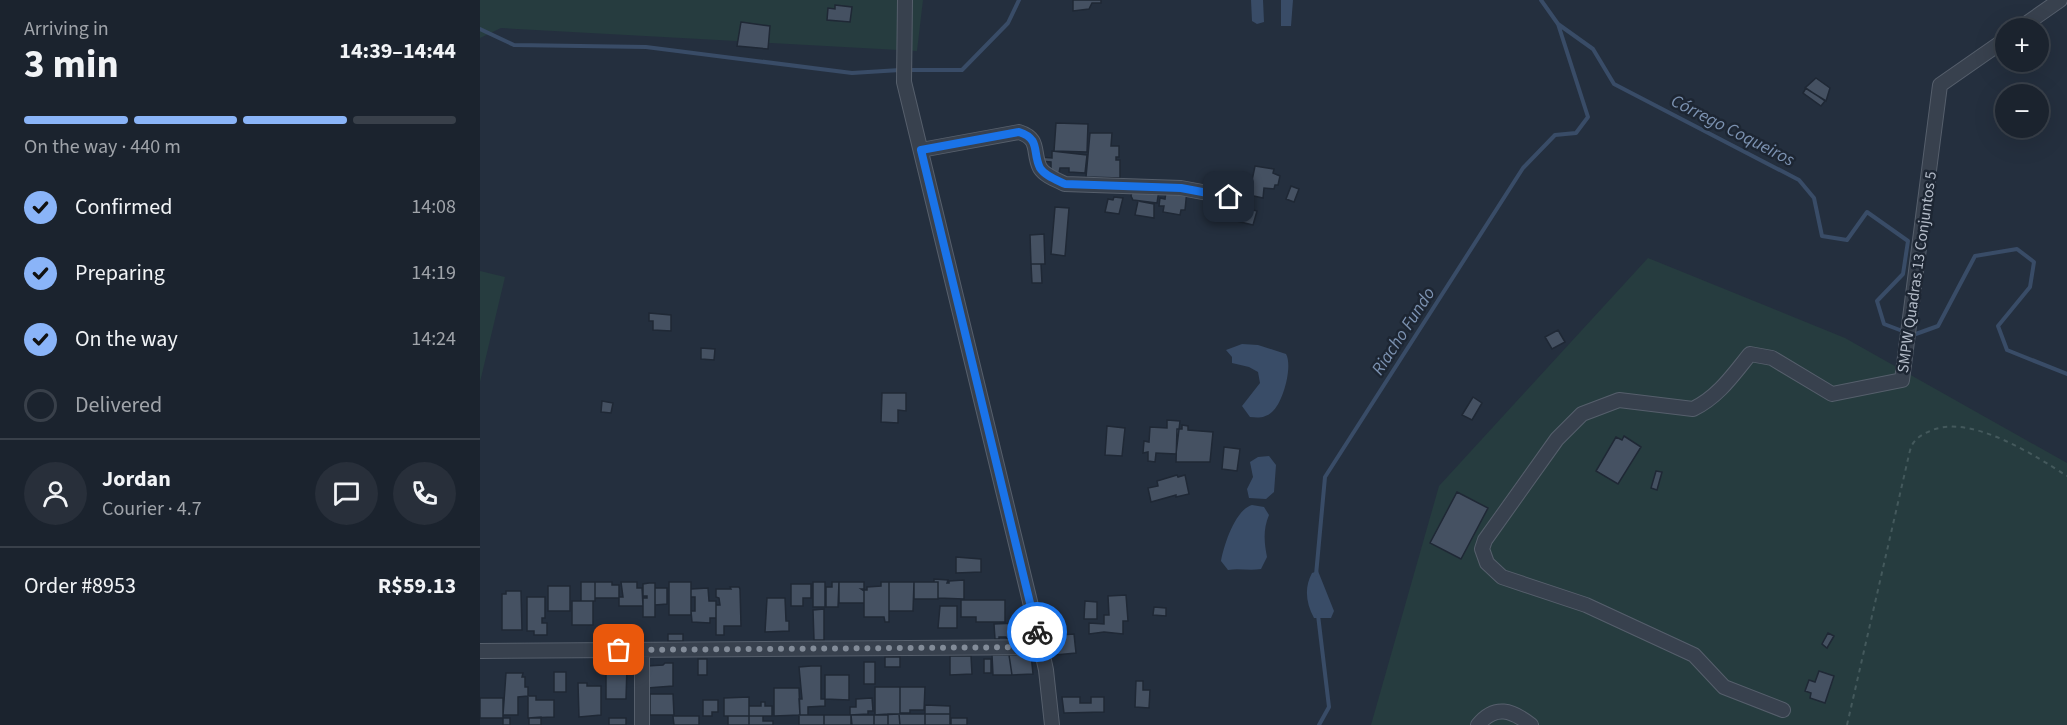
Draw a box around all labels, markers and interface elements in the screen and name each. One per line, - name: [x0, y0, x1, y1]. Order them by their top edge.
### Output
- text: Arriving in: [24, 15, 109, 43]
- map controls: [1995, 18, 2049, 138]
- button: +: [1995, 18, 2049, 72]
- text: 14:39–14:44: [339, 35, 456, 67]
- text: 3 min: [24, 37, 119, 93]
- button: −: [1995, 84, 2049, 138]
- water label: Córrego Coqueiros: [1667, 88, 1799, 172]
- text: On the way · 440 m: [24, 133, 181, 161]
- street label: SMPW Quadras 13 Conjuntos 5: [1892, 170, 1942, 374]
- pin: [1203, 171, 1254, 222]
- icon: home: [1212, 180, 1245, 213]
- icon: check: [24, 191, 57, 224]
- text: Confirmed: [75, 191, 172, 223]
- text: 14:08: [411, 193, 456, 221]
- icon: check: [24, 257, 57, 290]
- text: Preparing: [75, 257, 165, 289]
- text: 14:19: [411, 259, 456, 287]
- water label: Riacho Fundo: [1366, 283, 1441, 380]
- icon: check: [24, 323, 57, 356]
- text: On the way: [75, 323, 178, 355]
- text: 14:24: [411, 325, 456, 353]
- text: Delivered: [75, 389, 162, 421]
- button: person: [24, 462, 87, 525]
- button: chat: [315, 462, 378, 525]
- button: phone: [393, 462, 456, 525]
- text: Jordan: [102, 463, 171, 495]
- text: Courier · 4.7: [102, 495, 202, 523]
- text: Order #8953: [24, 570, 136, 602]
- text: R$59.13: [378, 570, 456, 602]
- courier: [1007, 602, 1067, 662]
- icon: bike: [1021, 616, 1054, 649]
- pin: [593, 624, 644, 675]
- icon: bag: [602, 633, 635, 666]

